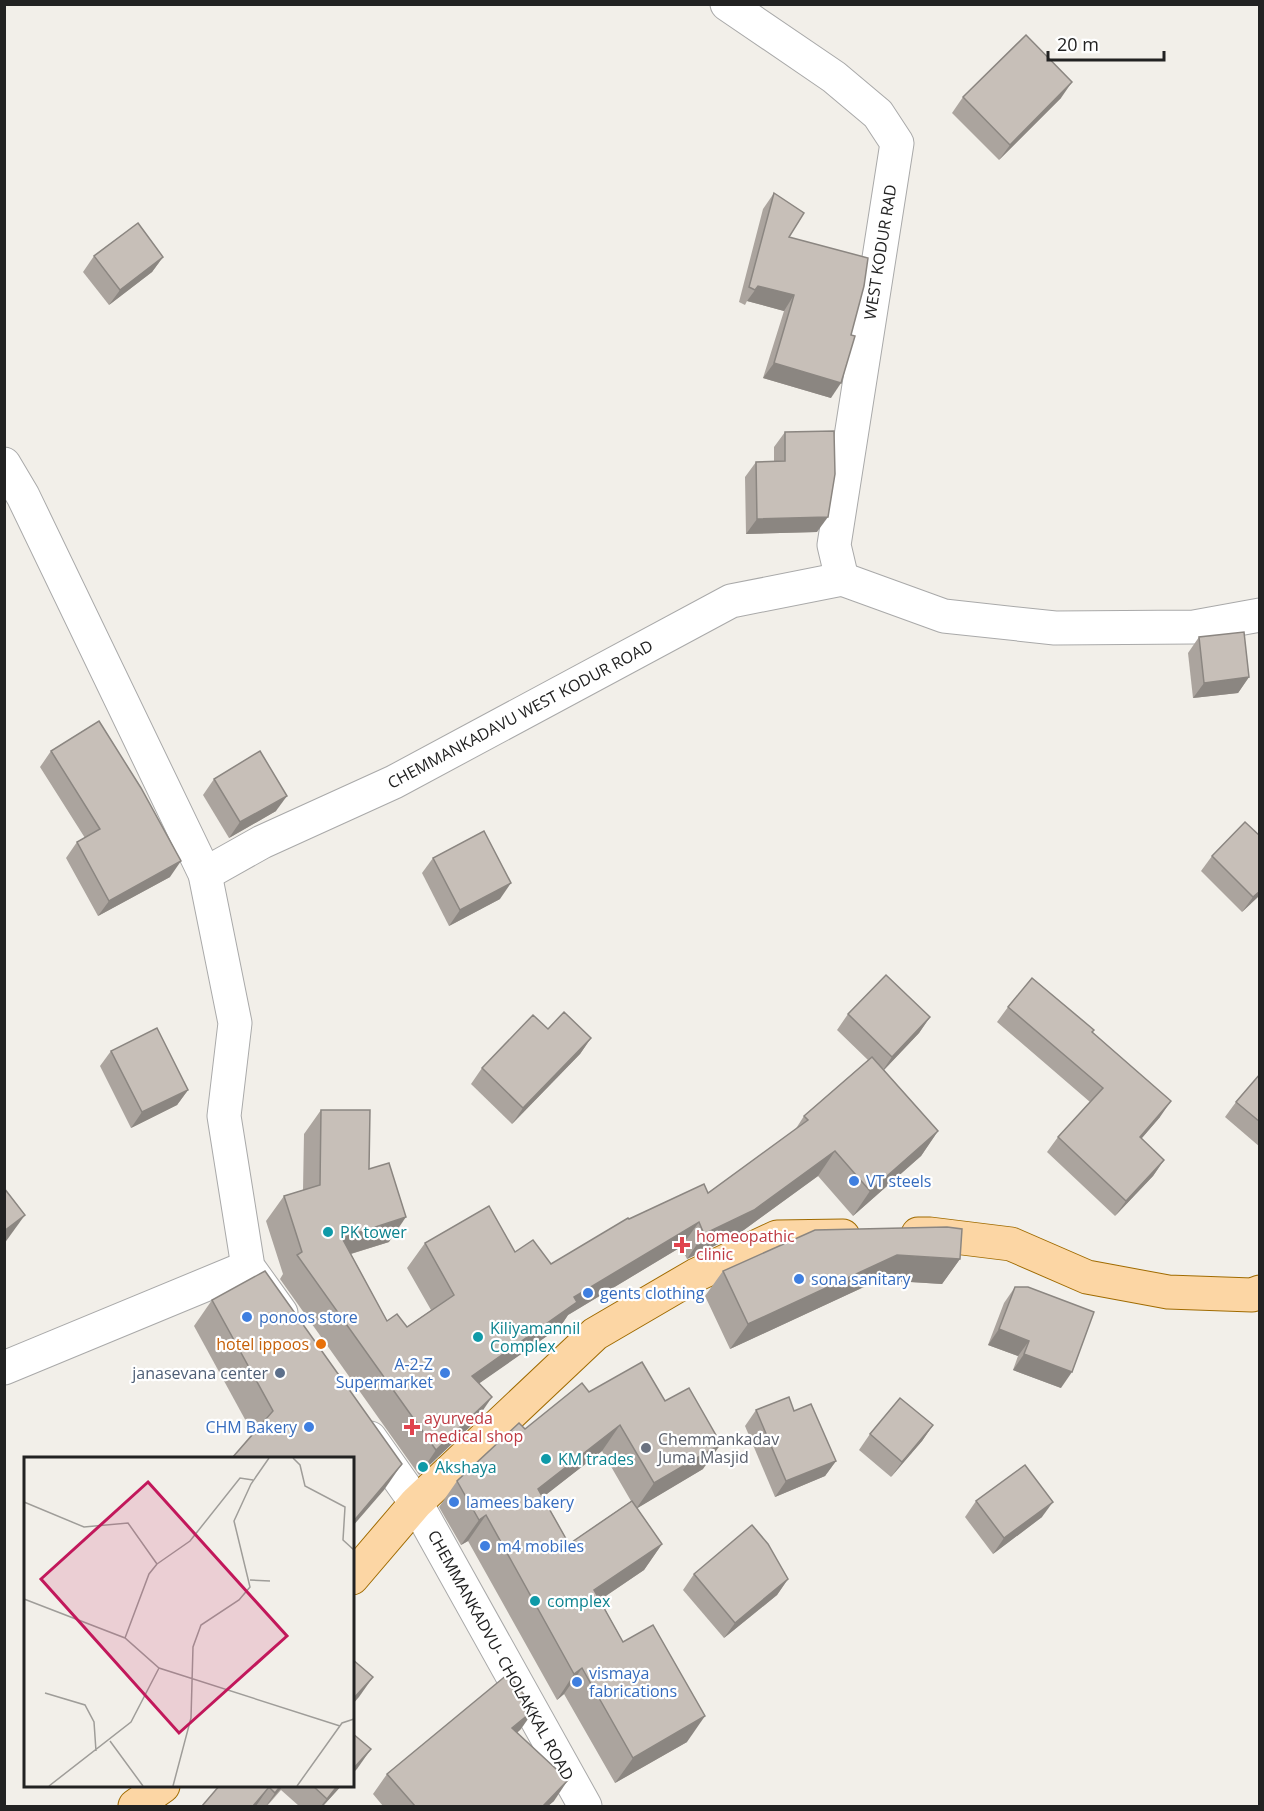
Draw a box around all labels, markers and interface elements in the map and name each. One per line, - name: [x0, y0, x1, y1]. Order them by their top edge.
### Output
- scale bar: [1048, 24, 1164, 62]
- text: 20 m: [1057, 32, 1099, 56]
- street label: WEST KODUR RAD: [858, 183, 902, 321]
- street label: CHEMMANKADAVU WEST KODUR ROAD: [383, 634, 657, 794]
- place label: VT steels: [866, 1170, 931, 1192]
- marker: VT steels: [847, 1174, 861, 1188]
- place label: PK tower: [340, 1221, 407, 1243]
- marker: PK tower: [321, 1225, 335, 1239]
- place label: homeopathic clinic: [696, 1225, 795, 1265]
- marker: homeopathic clinic: [673, 1236, 691, 1254]
- place label: sona sanitary: [811, 1268, 912, 1290]
- marker: sona sanitary: [792, 1272, 806, 1286]
- place label: gents clothing: [600, 1282, 705, 1304]
- marker: gents clothing: [581, 1286, 595, 1300]
- place label: ponoos store: [259, 1306, 358, 1328]
- marker: ponoos store: [240, 1310, 254, 1324]
- place label: Kiliyamannil Complex: [490, 1317, 580, 1357]
- marker: Kiliyamannil Complex: [471, 1330, 485, 1344]
- place label: hotel ippoos: [216, 1333, 309, 1355]
- marker: hotel ippoos: [314, 1337, 328, 1351]
- place label: A-2-Z Supermarket: [336, 1353, 433, 1393]
- place label: janasevana center: [131, 1362, 268, 1384]
- marker: janasevana center: [273, 1366, 287, 1380]
- marker: A-2-Z Supermarket: [438, 1366, 452, 1380]
- place label: ayurveda medical shop: [424, 1407, 523, 1447]
- place label: CHM Bakery: [205, 1416, 298, 1438]
- marker: CHM Bakery: [302, 1420, 316, 1434]
- marker: ayurveda medical shop: [405, 1420, 419, 1434]
- place label: Chemmankadav Juma Masjid: [656, 1428, 779, 1468]
- marker: Chemmankadav Juma Masjid: [639, 1441, 653, 1455]
- place label: KM trades: [558, 1448, 634, 1470]
- marker: KM trades: [539, 1452, 553, 1466]
- place label: Akshaya: [435, 1456, 497, 1478]
- inset map: [24, 1457, 354, 1787]
- marker: Akshaya: [416, 1460, 430, 1474]
- place label: lamees bakery: [466, 1491, 575, 1513]
- marker: lamees bakery: [447, 1495, 461, 1509]
- street label: CHEMMANKADVU- CHOLAKKAL ROAD: [423, 1526, 579, 1784]
- place label: m4 mobiles: [497, 1535, 584, 1557]
- marker: m4 mobiles: [478, 1539, 492, 1553]
- place label: complex: [547, 1590, 611, 1612]
- marker: complex: [528, 1594, 542, 1608]
- place label: vismaya fabrications: [589, 1662, 677, 1702]
- marker: vismaya fabrications: [570, 1675, 584, 1689]

